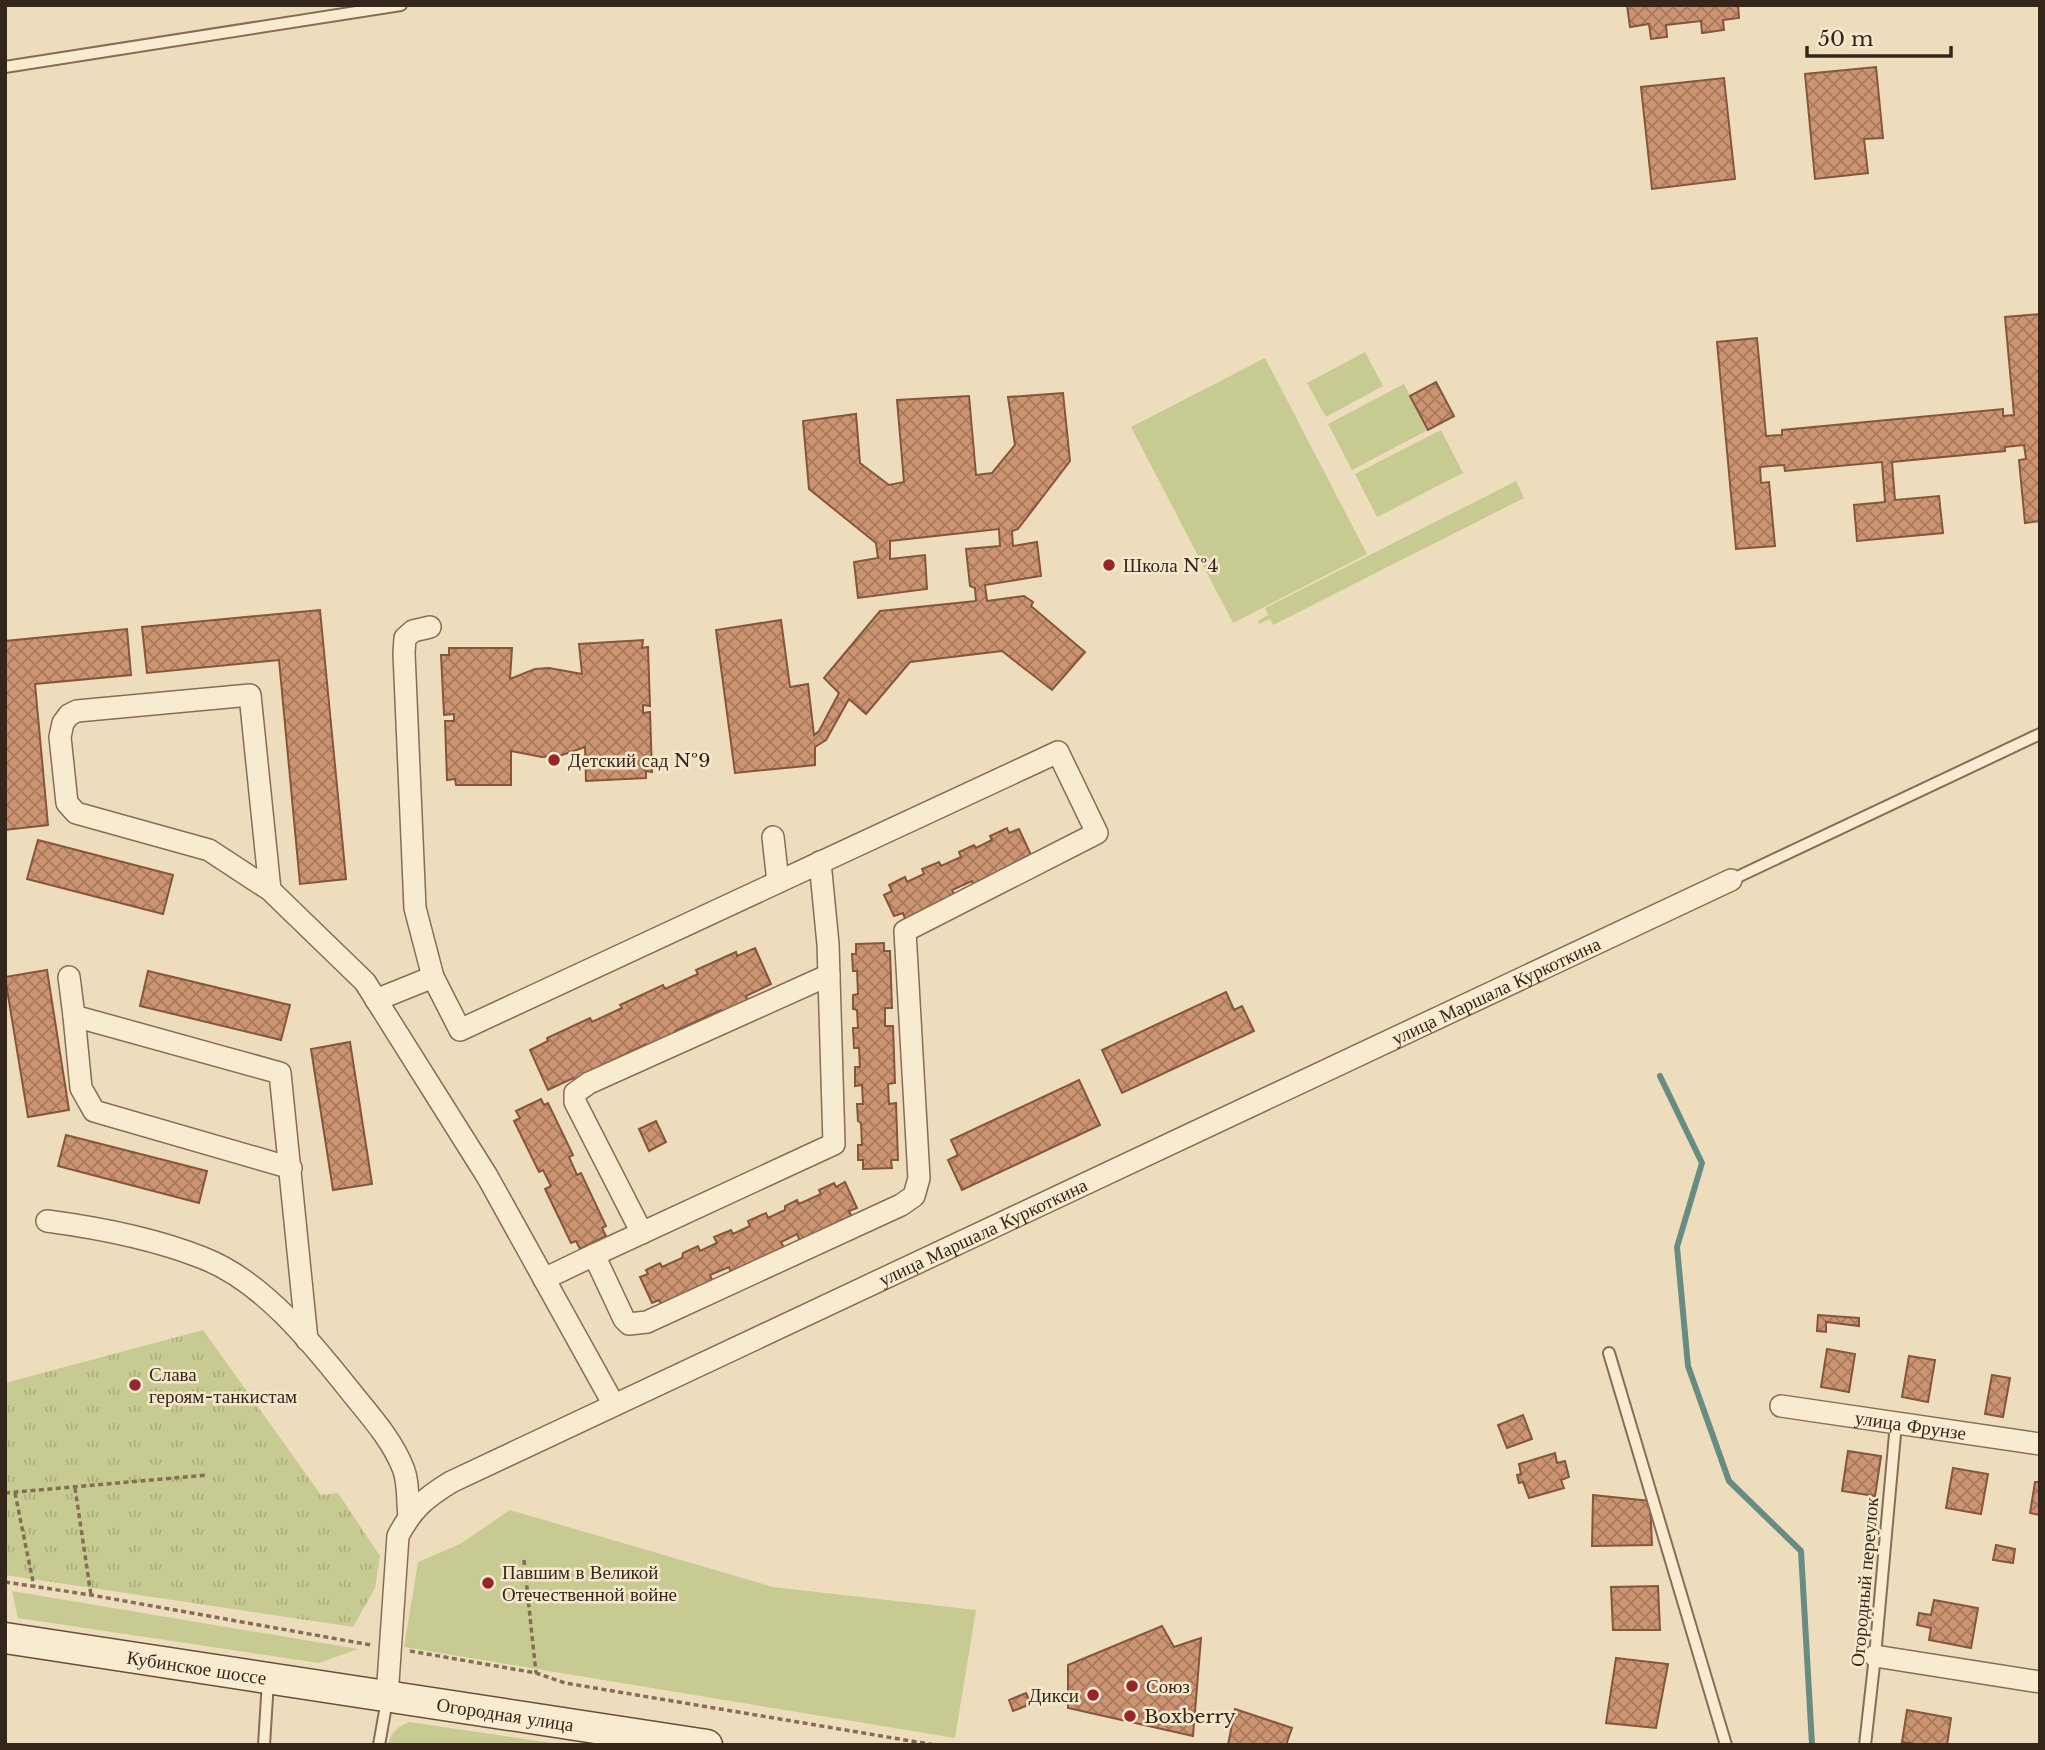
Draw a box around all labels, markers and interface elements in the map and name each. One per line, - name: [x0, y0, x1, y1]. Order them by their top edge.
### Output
- scale bar: [1807, 14, 1951, 58]
- text: 50 m: [1818, 26, 1874, 52]
- place label: Школа №4: [1123, 554, 1219, 577]
- marker: Школа №4: [1101, 557, 1117, 573]
- place label: Детский сад №9: [568, 749, 710, 772]
- marker: Детский сад №9: [546, 752, 562, 768]
- street label: улица Маршала Куркоткина: [1388, 932, 1605, 1050]
- street label: улица Маршала Куркоткина: [875, 1173, 1092, 1291]
- place label: Слава героям-танкистам: [149, 1363, 297, 1408]
- marker: Слава героям-танкистам: [127, 1377, 143, 1393]
- street label: улица Фрунзе: [1853, 1406, 1968, 1445]
- street label: Огородный переулок: [1846, 1496, 1883, 1668]
- place label: Павшим в Великой Отечественной войне: [502, 1561, 677, 1606]
- marker: Павшим в Великой Отечественной войне: [480, 1575, 496, 1591]
- street label: Кубинское шоссе: [125, 1646, 268, 1690]
- place label: Союз: [1146, 1675, 1190, 1698]
- marker: Союз: [1124, 1678, 1140, 1694]
- place label: Дикси: [1029, 1684, 1079, 1707]
- marker: Дикси: [1085, 1687, 1101, 1703]
- street label: Огородная улица: [435, 1693, 576, 1737]
- place label: Boxberry: [1144, 1705, 1236, 1728]
- marker: Boxberry: [1122, 1708, 1138, 1724]

